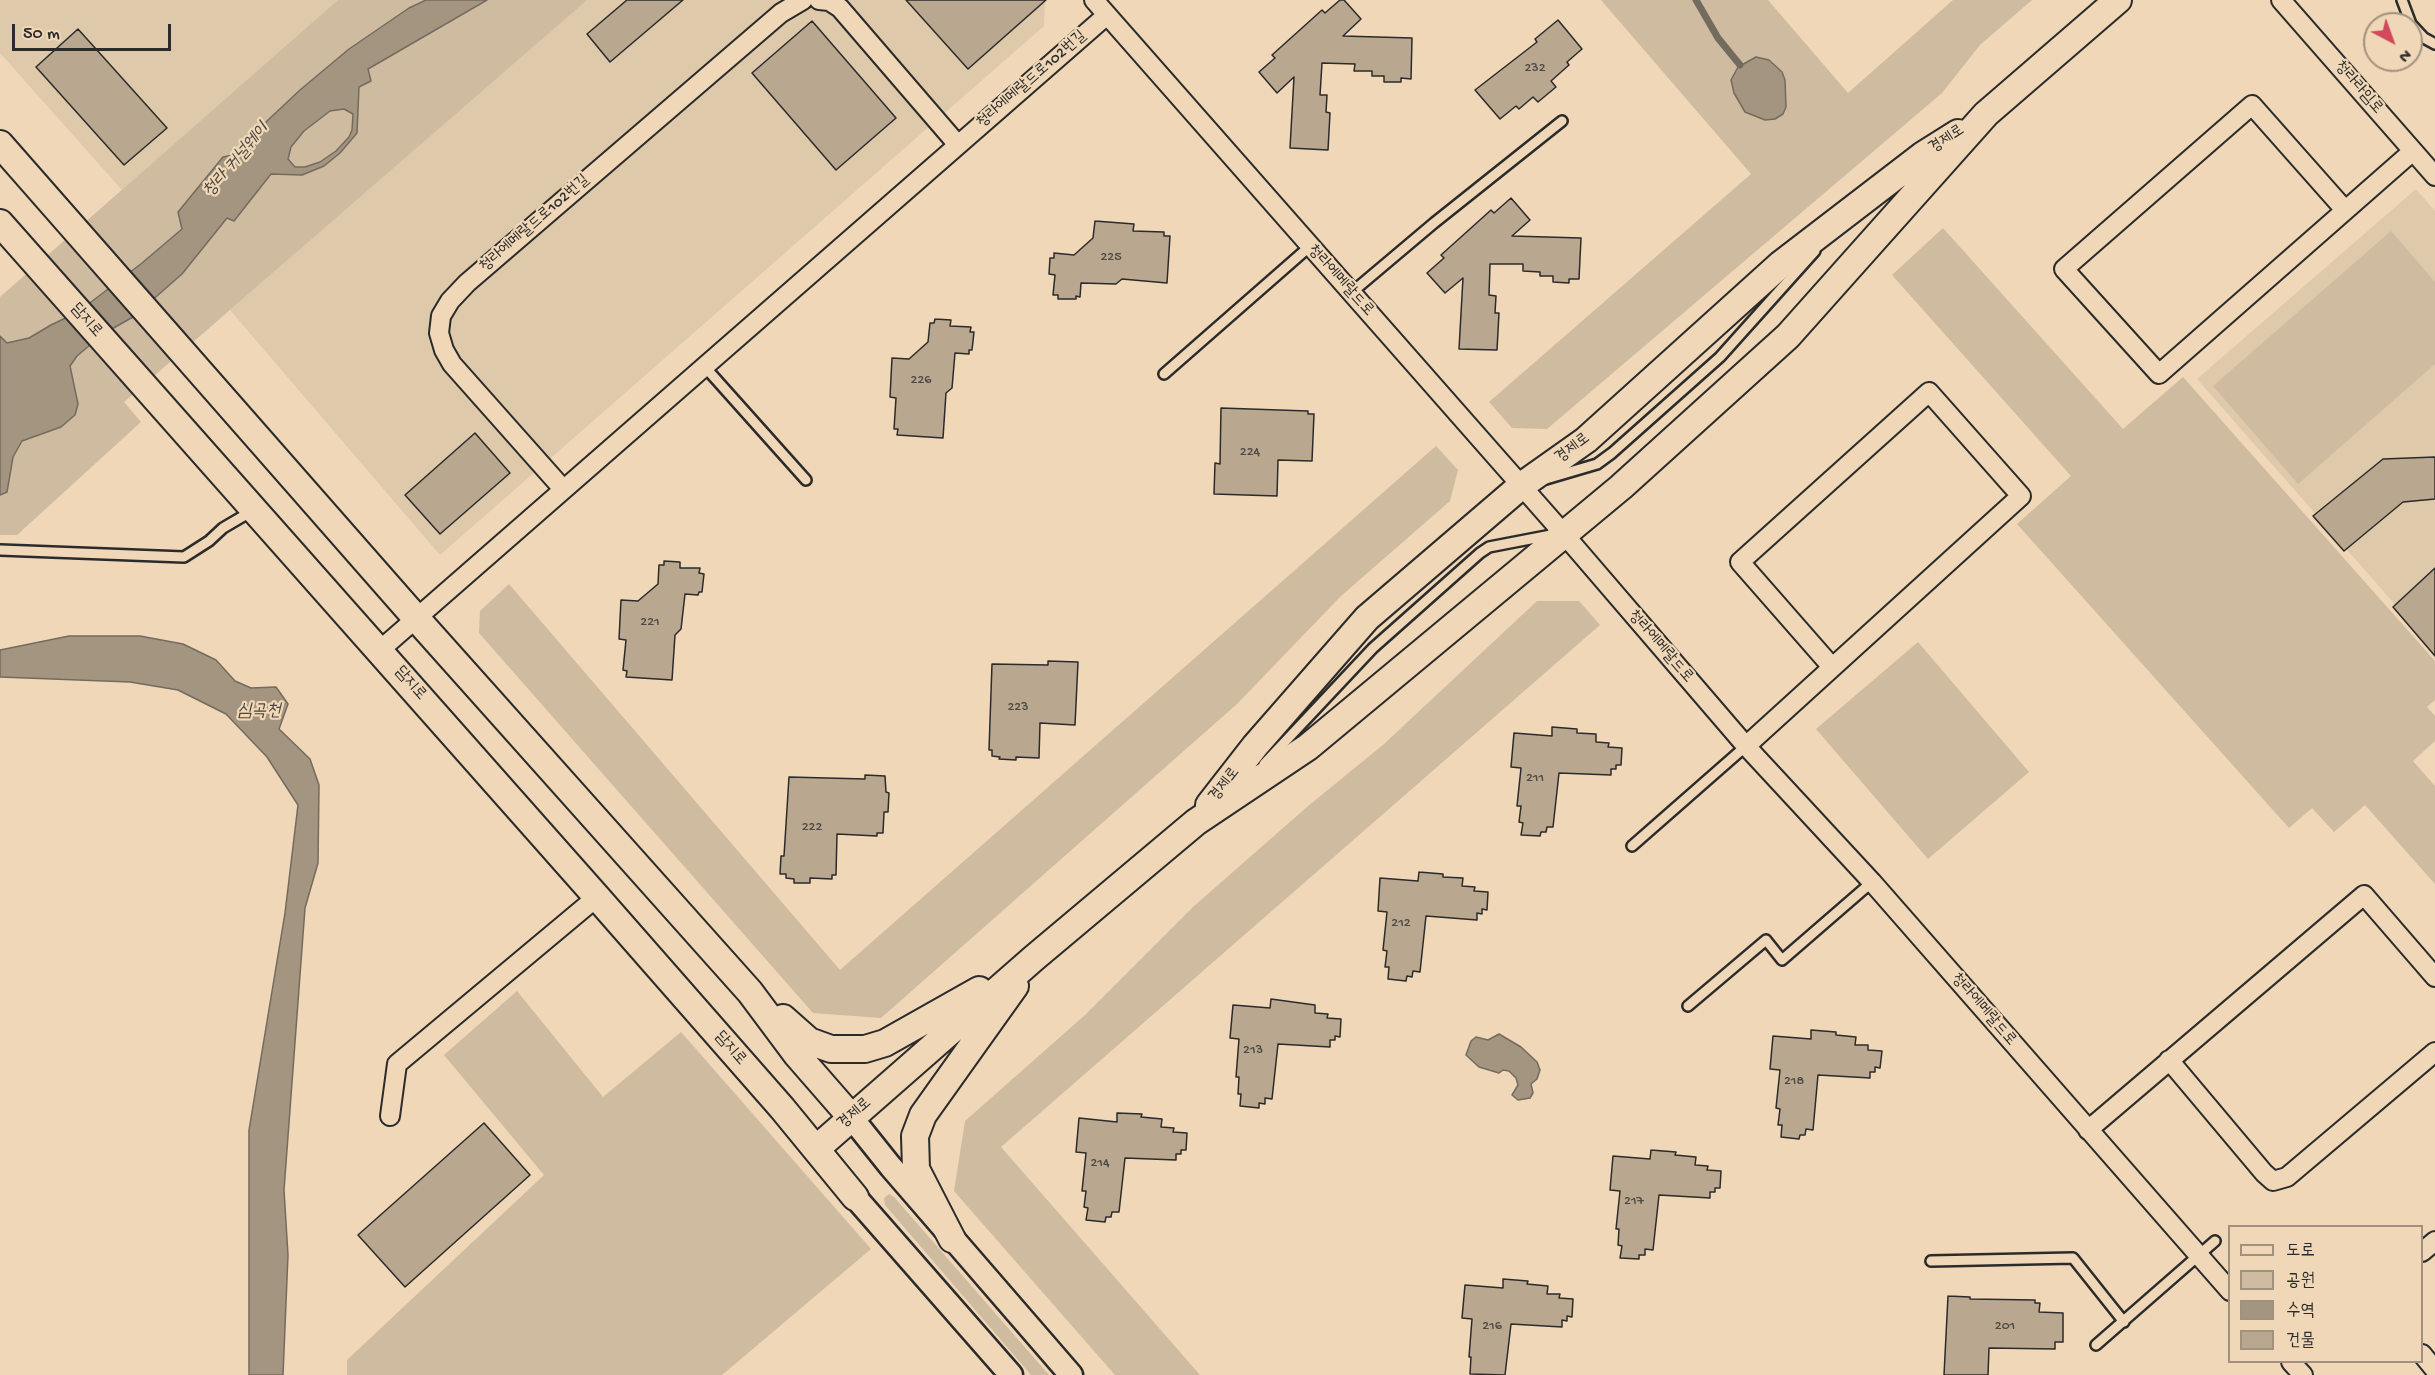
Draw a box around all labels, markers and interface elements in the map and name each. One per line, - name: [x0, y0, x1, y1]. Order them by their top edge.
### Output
- scale bar: [15, 12, 174, 50]
- north arrow: [2363, 12, 2423, 72]
- text: 50 m: [23, 24, 60, 45]
- street label: 청라에메랄드로102번길: [973, 27, 1091, 133]
- text: N: [2394, 44, 2414, 65]
- street label: 청라라임로: [2330, 57, 2386, 119]
- house number: 232: [1525, 61, 1545, 77]
- water label: 청라 커널웨이: [199, 120, 275, 202]
- street label: 경제로: [1926, 121, 1968, 159]
- street label: 청라에메랄드로102번길: [476, 171, 594, 277]
- street label: 청라에메랄드로: [1303, 241, 1377, 321]
- house number: 225: [1100, 250, 1122, 266]
- street label: 담지로: [66, 300, 106, 342]
- house number: 226: [911, 373, 931, 389]
- street label: 경제로: [1552, 430, 1594, 468]
- house number: 224: [1240, 445, 1260, 461]
- street label: 청라에메랄드로: [1623, 607, 1697, 687]
- house number: 221: [640, 615, 660, 631]
- street label: 담지로: [390, 663, 430, 705]
- house number: 223: [1008, 700, 1028, 716]
- water label: 심곡천: [237, 701, 281, 723]
- street label: 경제로: [1206, 764, 1244, 806]
- house number: 211: [1526, 771, 1544, 787]
- house number: 222: [802, 820, 822, 836]
- house number: 212: [1391, 916, 1411, 932]
- street label: 청라에메랄드로: [1946, 970, 2020, 1050]
- street label: 담지로: [710, 1028, 750, 1070]
- house number: 213: [1243, 1043, 1263, 1059]
- house number: 218: [1784, 1074, 1804, 1090]
- street label: 경제로: [834, 1094, 876, 1134]
- house number: 214: [1090, 1156, 1110, 1172]
- house number: 217: [1624, 1194, 1644, 1210]
- legend: [2228, 1225, 2423, 1363]
- text: 도로: [2286, 1241, 2315, 1262]
- text: 공원: [2286, 1271, 2315, 1292]
- text: 수역: [2286, 1301, 2315, 1322]
- house number: 216: [1482, 1319, 1502, 1335]
- house number: 201: [1995, 1319, 2015, 1335]
- text: 건물: [2286, 1331, 2315, 1352]

